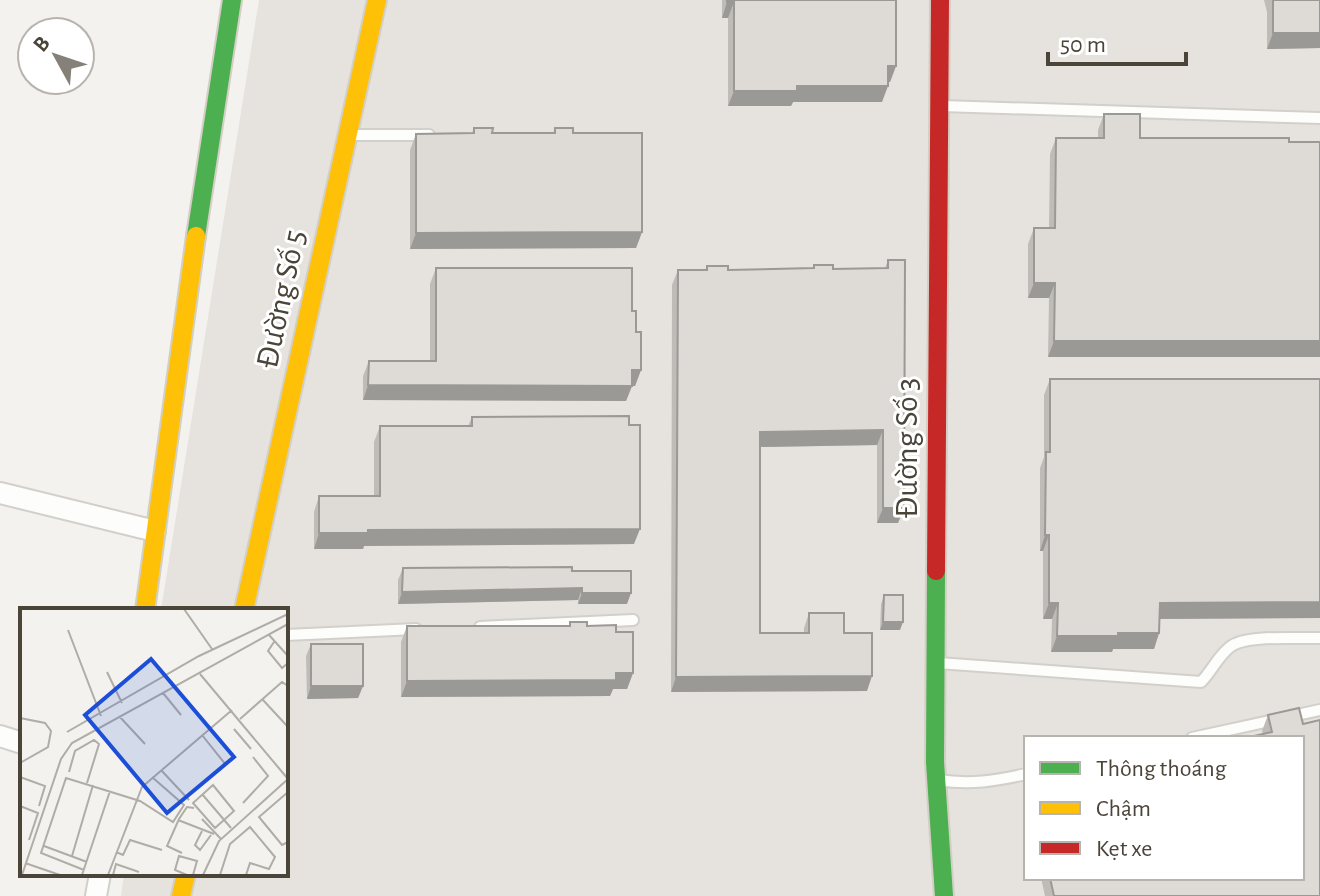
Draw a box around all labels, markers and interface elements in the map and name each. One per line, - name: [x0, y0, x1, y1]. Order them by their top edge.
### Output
- north arrow: [16, 16, 96, 96]
- scale bar: [1048, 16, 1186, 66]
- text: B: [29, 32, 54, 56]
- text: 50 m: [1060, 33, 1106, 57]
- street label: Đường Số 5: [251, 227, 311, 371]
- street label: Đường Số 3: [891, 378, 923, 518]
- inset map: [20, 608, 288, 876]
- legend: [1024, 736, 1304, 880]
- text: Thông thoáng: [1096, 757, 1227, 781]
- text: Chậm: [1096, 797, 1151, 821]
- text: Kẹt xe: [1096, 837, 1152, 861]

